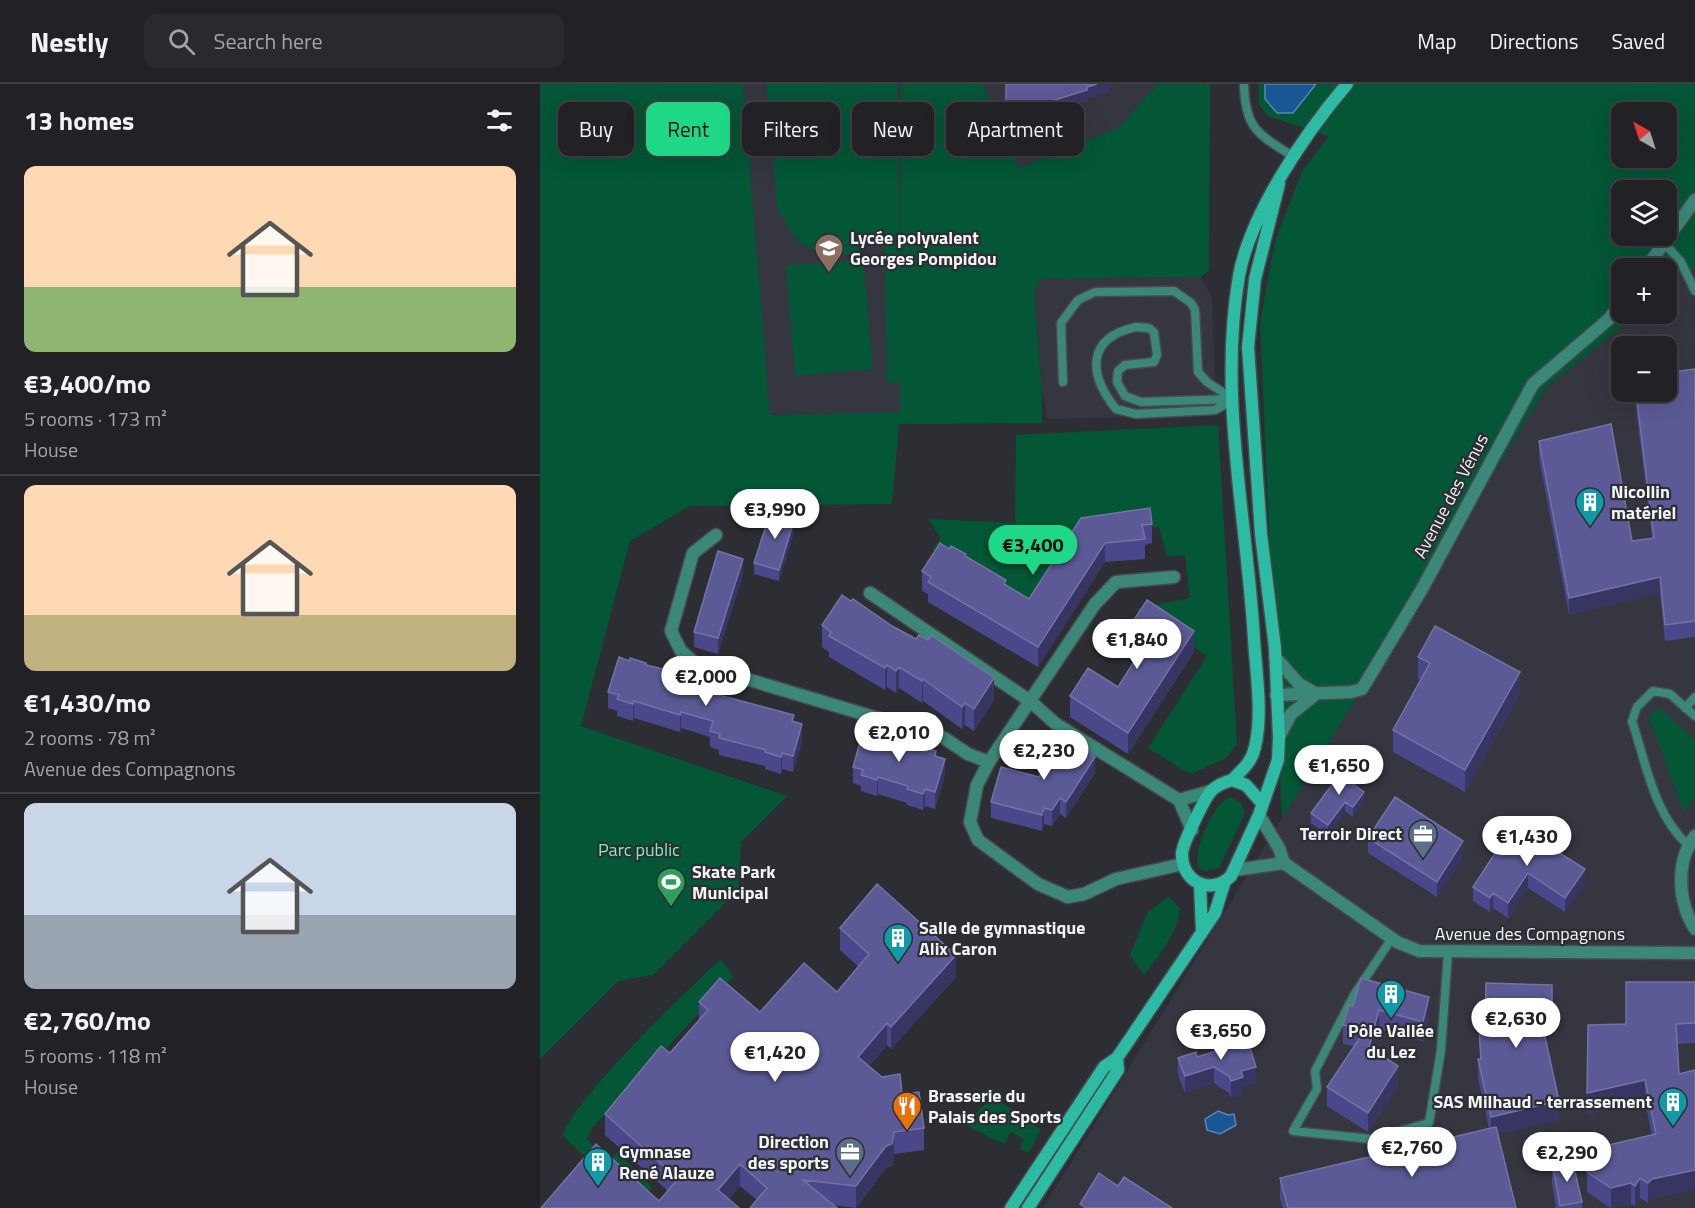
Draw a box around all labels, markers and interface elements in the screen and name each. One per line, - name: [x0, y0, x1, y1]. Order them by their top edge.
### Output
- search box: [144, 14, 564, 68]
- text: Nestly: [30, 20, 108, 63]
- text: Search here: [213, 24, 323, 58]
- icon: search: [165, 25, 198, 58]
- text: Map: [1417, 25, 1457, 57]
- text: Directions: [1490, 25, 1579, 57]
- text: Saved: [1612, 25, 1665, 57]
- text: 13 homes: [24, 101, 134, 140]
- chip: Buy: [558, 102, 634, 156]
- chip: Rent: [646, 102, 730, 156]
- chip: Filters: [742, 102, 840, 156]
- chip: New: [852, 102, 934, 156]
- chip: Apartment: [946, 102, 1084, 156]
- north arrow: [1611, 102, 1677, 168]
- map controls: [1611, 102, 1677, 402]
- icon: filters: [483, 104, 516, 137]
- button: layers: [1611, 180, 1677, 246]
- icon: home: [216, 205, 324, 313]
- place label: Lycée polyvalent Georges Pompidou: [850, 224, 997, 272]
- school or university icon: Lycée polyvalent Georges Pompidou: [813, 232, 845, 274]
- button: +: [1611, 258, 1677, 324]
- button: −: [1611, 336, 1677, 402]
- text: €3,400/mo: [24, 364, 151, 403]
- text: 5 rooms · 173 m²: [24, 403, 167, 434]
- street label: Avenue des Vénus: [1406, 429, 1495, 563]
- text: House: [24, 434, 78, 465]
- place label: Nicollin matériel: [1611, 478, 1676, 526]
- building icon: Nicollin matériel: [1574, 486, 1606, 528]
- pin: €3,990: [726, 489, 824, 540]
- text: €3,990: [744, 493, 806, 524]
- icon: home: [216, 524, 324, 632]
- pin: €3,400: [984, 525, 1082, 576]
- text: €3,400: [1002, 529, 1064, 560]
- pin: €1,840: [1088, 619, 1186, 670]
- text: €1,840: [1106, 623, 1168, 654]
- pin: €2,000: [657, 656, 755, 707]
- text: €2,000: [675, 660, 737, 691]
- text: €1,430/mo: [24, 683, 151, 722]
- pin: €2,010: [850, 712, 948, 763]
- text: €2,010: [868, 716, 930, 747]
- text: 2 rooms · 78 m²: [24, 722, 156, 753]
- pin: €2,230: [995, 730, 1093, 781]
- text: €2,230: [1013, 734, 1075, 765]
- pin: €1,650: [1290, 745, 1388, 796]
- text: €1,650: [1308, 749, 1370, 780]
- text: Avenue des Compagnons: [24, 753, 235, 784]
- pin: €1,430: [1478, 816, 1576, 867]
- office icon: Terroir Direct: [1407, 818, 1439, 860]
- place label: Terroir Direct: [1300, 820, 1402, 847]
- text: €1,430: [1496, 820, 1558, 851]
- park label: Parc public: [598, 836, 680, 863]
- icon: home: [216, 842, 324, 950]
- place label: Skate Park Municipal: [692, 858, 776, 906]
- sports icon: Skate Park Municipal: [655, 866, 687, 908]
- place label: Salle de gymnastique Alix Caron: [919, 914, 1085, 962]
- street label: Avenue des Compagnons: [1435, 920, 1625, 947]
- building icon: Salle de gymnastique Alix Caron: [882, 922, 914, 964]
- building icon: Pôle Vallée du Lez: [1375, 978, 1407, 1020]
- pin: €2,630: [1467, 998, 1565, 1049]
- text: €2,760/mo: [24, 1001, 151, 1040]
- text: €2,630: [1485, 1002, 1547, 1033]
- pin: €3,650: [1172, 1010, 1270, 1061]
- text: €3,650: [1190, 1014, 1252, 1045]
- place label: Pôle Vallée du Lez: [1348, 1017, 1434, 1065]
- pin: €1,420: [726, 1032, 824, 1083]
- text: €1,420: [744, 1036, 806, 1067]
- text: 5 rooms · 118 m²: [24, 1040, 167, 1071]
- text: House: [24, 1071, 78, 1102]
- place label: Brasserie du Palais des Sports: [928, 1082, 1061, 1130]
- building icon: SAS Milhaud - terrassement: [1657, 1086, 1689, 1128]
- place label: SAS Milhaud - terrassement: [1433, 1088, 1652, 1115]
- restaurant icon: Brasserie du Palais des Sports: [891, 1090, 923, 1132]
- pin: €2,760: [1363, 1127, 1461, 1178]
- place label: Direction des sports: [748, 1128, 829, 1176]
- text: €2,760: [1381, 1131, 1443, 1162]
- pin: €2,290: [1518, 1132, 1616, 1183]
- office icon: Direction des sports: [834, 1136, 866, 1178]
- text: €2,290: [1536, 1136, 1598, 1167]
- place label: Gymnase René Alauze: [619, 1138, 715, 1186]
- building icon: Gymnase René Alauze: [582, 1146, 614, 1188]

